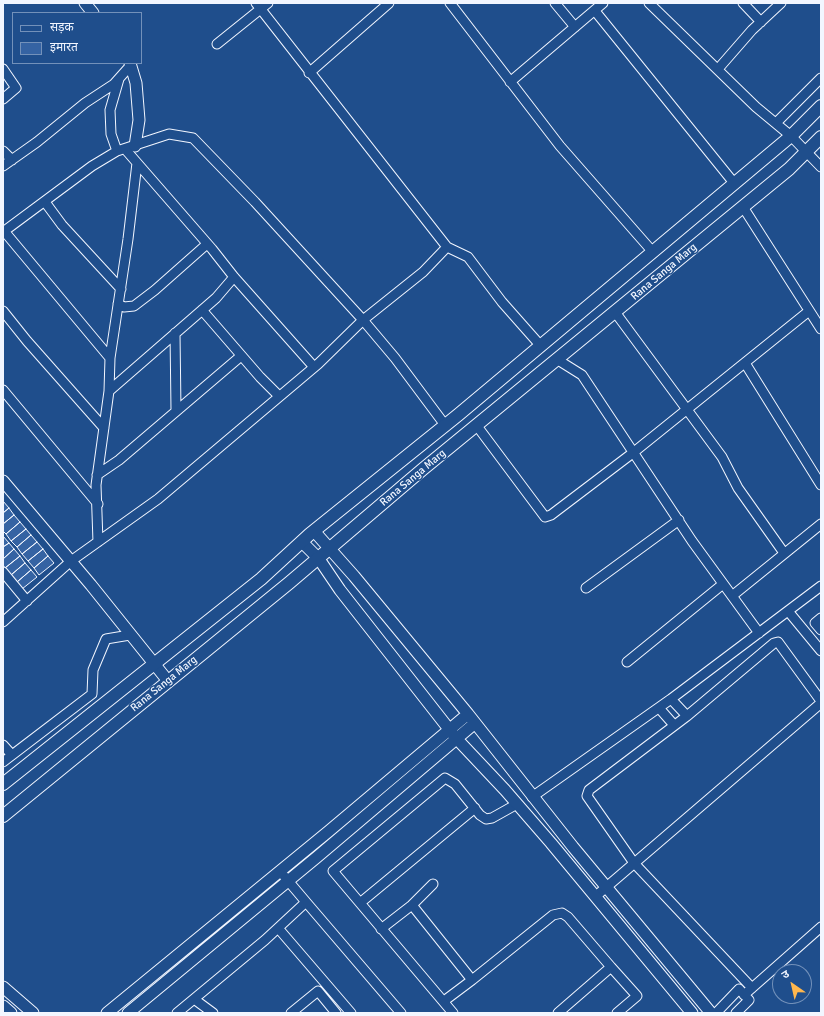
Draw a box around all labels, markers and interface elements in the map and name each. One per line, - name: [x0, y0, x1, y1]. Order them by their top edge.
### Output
- legend: [12, 12, 142, 64]
- text: सड़क: [50, 20, 74, 35]
- text: इमारत: [50, 40, 78, 55]
- street label: Rana Sanga Marg: [628, 241, 700, 303]
- street label: Rana Sanga Marg: [377, 447, 449, 509]
- street label: Rana Sanga Marg: [128, 653, 200, 715]
- north arrow: [772, 964, 812, 1004]
- text: उ: [779, 967, 792, 982]

